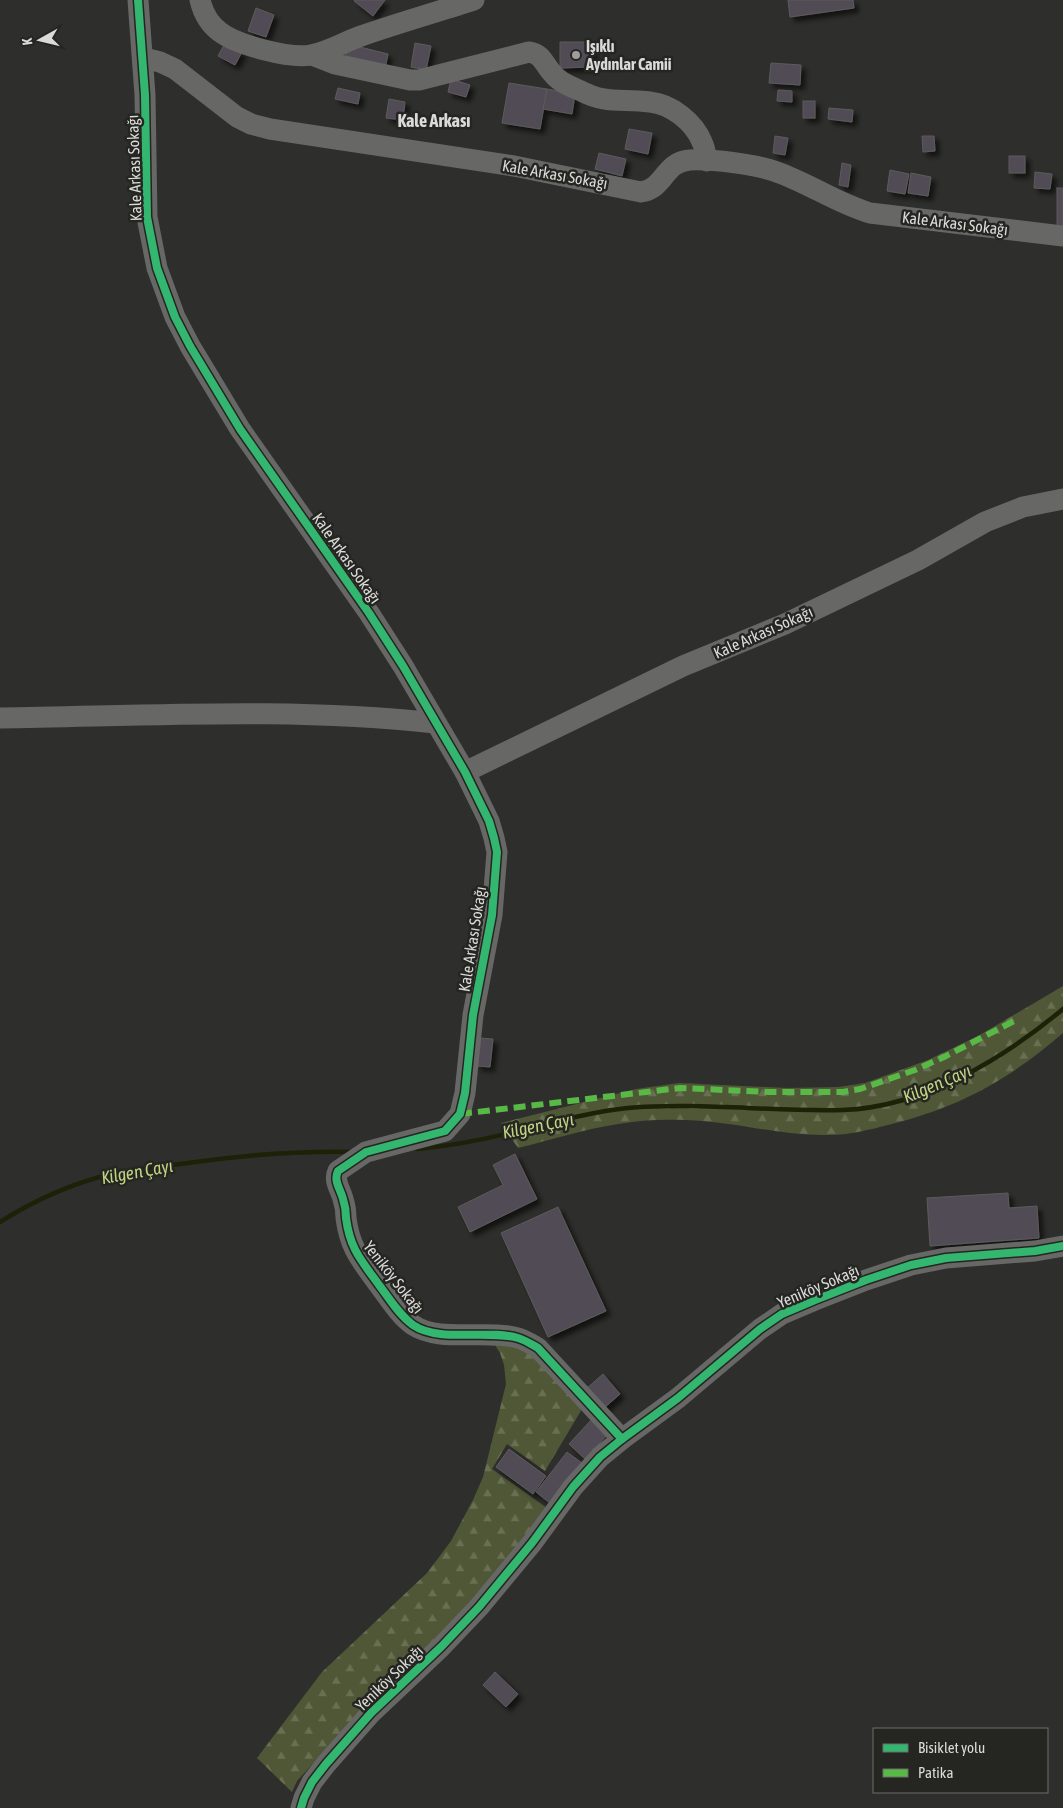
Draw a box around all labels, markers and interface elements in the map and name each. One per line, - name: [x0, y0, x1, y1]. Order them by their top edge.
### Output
- north arrow: [15, 15, 65, 65]
- text: K: [19, 37, 36, 46]
- place label: Işıklı Aydınlar Camii: [585, 37, 672, 73]
- marker: Işıklı Aydınlar Camii: [570, 49, 582, 61]
- district label: Kale Arkası: [398, 110, 470, 131]
- street label: Kale Arkası Sokağı: [123, 115, 146, 221]
- street label: Kale Arkası Sokağı: [501, 156, 609, 193]
- street label: Kale Arkası Sokağı: [901, 208, 1009, 239]
- street label: Kale Arkası Sokağı: [308, 509, 385, 607]
- street label: Kale Arkası Sokağı: [711, 602, 816, 663]
- street label: Kale Arkası Sokağı: [455, 885, 490, 993]
- water label: Kilgen Çayı: [900, 1060, 974, 1107]
- water label: Kilgen Çayı: [501, 1108, 575, 1143]
- water label: Kilgen Çayı: [100, 1155, 174, 1188]
- street label: Yeniköy Sokağı: [359, 1237, 428, 1317]
- street label: Yeniköy Sokağı: [774, 1261, 862, 1312]
- street label: Yeniköy Sokağı: [351, 1641, 427, 1715]
- legend: [873, 1728, 1048, 1793]
- text: Bisiklet yolu: [918, 1739, 985, 1756]
- text: Patika: [918, 1764, 953, 1781]

